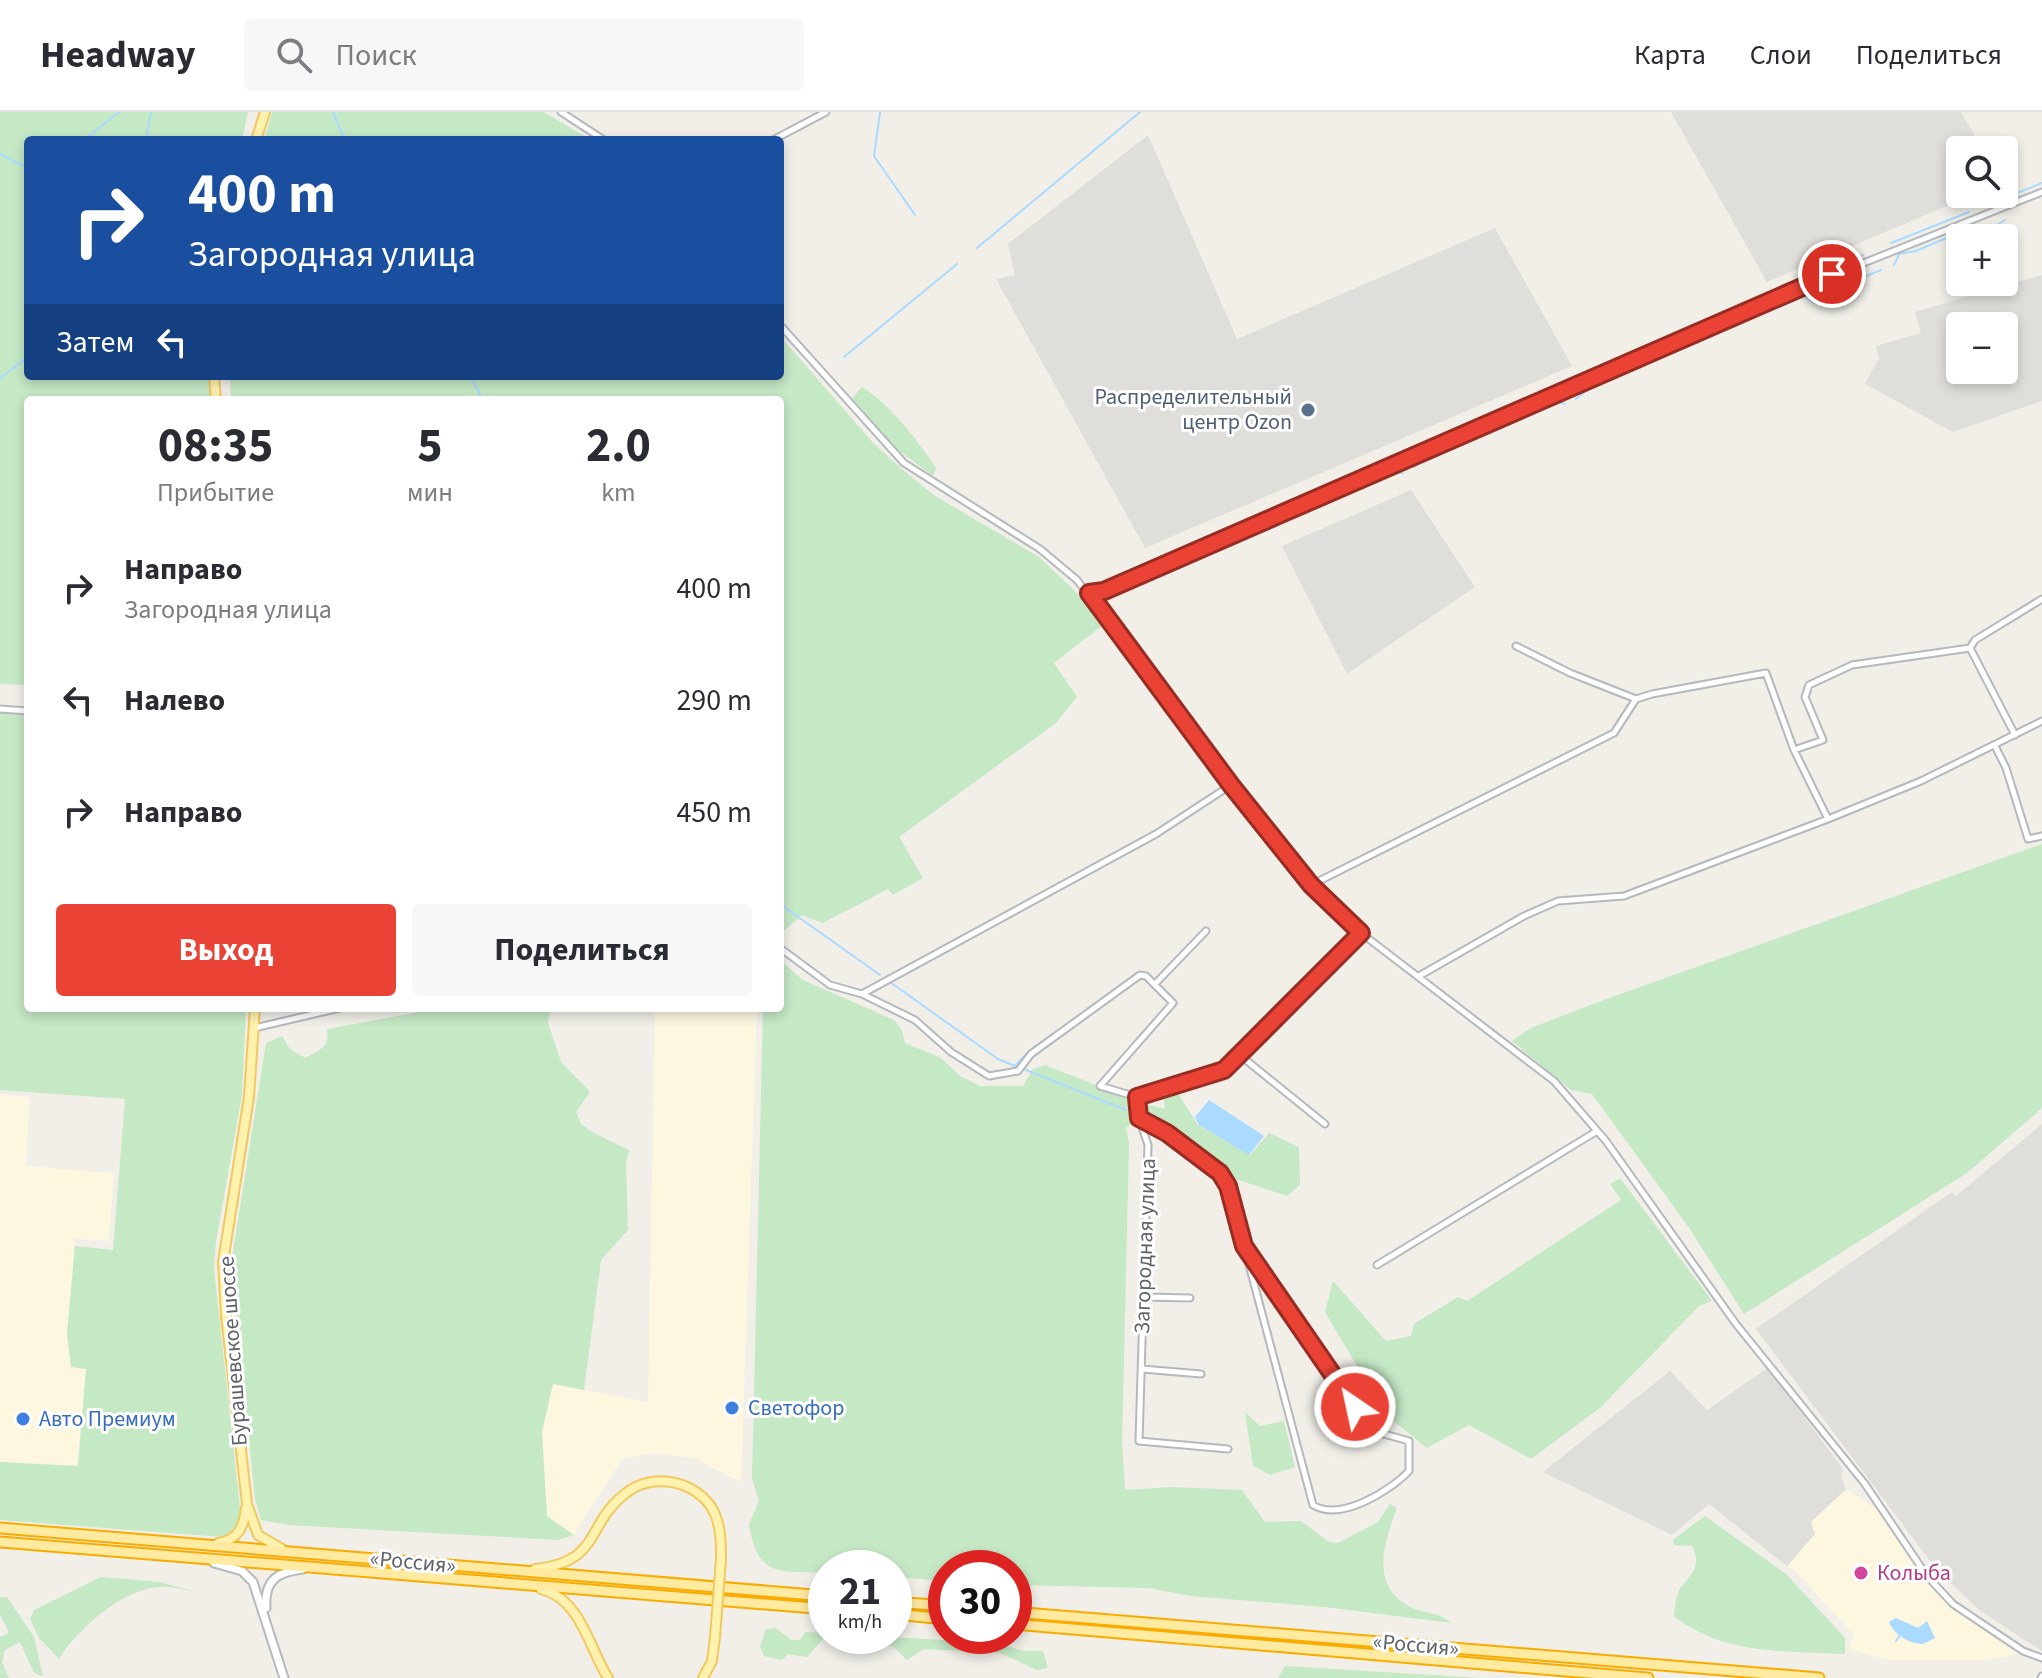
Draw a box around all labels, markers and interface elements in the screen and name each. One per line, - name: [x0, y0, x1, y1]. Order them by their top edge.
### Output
- search box: [244, 19, 804, 91]
- text: Headway: [40, 28, 196, 82]
- icon: search: [272, 33, 316, 77]
- text: Поиск: [336, 34, 417, 77]
- text: Карта: [1634, 35, 1706, 75]
- text: Слои: [1750, 35, 1812, 75]
- text: Поделиться: [1856, 35, 2002, 75]
- map controls: [1946, 136, 2018, 384]
- button: search: [1946, 136, 2018, 208]
- text: 400 m: [188, 155, 336, 234]
- icon: right: [56, 168, 160, 272]
- button: +: [1946, 224, 2018, 296]
- text: Загородная улица: [188, 229, 476, 280]
- pin: [1798, 240, 1866, 308]
- icon: arrive: [1810, 252, 1854, 296]
- button: −: [1946, 312, 2018, 384]
- icon: left: [150, 320, 194, 364]
- text: Затем: [56, 321, 134, 364]
- place label: Распределительный центр Ozon: [1094, 381, 1292, 438]
- marker: Распределительный центр Ozon: [1299, 401, 1317, 419]
- text: 08:35: [158, 412, 273, 480]
- text: 5: [417, 412, 443, 480]
- text: 2.0: [586, 412, 651, 480]
- text: Прибытие: [157, 474, 274, 511]
- text: мин: [407, 474, 453, 511]
- text: km: [601, 474, 636, 511]
- text: Направо: [124, 548, 242, 591]
- icon: right: [56, 566, 100, 610]
- text: 400 m: [676, 567, 752, 610]
- text: Загородная улица: [124, 591, 332, 628]
- icon: left: [56, 678, 100, 722]
- text: Налево: [124, 679, 225, 722]
- text: 290 m: [676, 679, 752, 722]
- icon: right: [56, 790, 100, 834]
- text: Направо: [124, 791, 242, 834]
- text: 450 m: [676, 791, 752, 834]
- button: Выход: [56, 904, 396, 996]
- button: Поделиться: [412, 904, 752, 996]
- street label: Загородная улица: [1126, 1158, 1164, 1334]
- street label: Бурашевское шоссе: [210, 1255, 256, 1447]
- position arrow: [1313, 1365, 1397, 1449]
- place label: Светофор: [748, 1392, 844, 1424]
- marker: Светофор: [723, 1399, 741, 1417]
- place label: Авто Премиум: [39, 1403, 176, 1435]
- marker: Авто Премиум: [14, 1410, 32, 1428]
- street label: «Россия»: [369, 1542, 457, 1582]
- speed limit sign: 30: [928, 1550, 1032, 1654]
- place label: Колыба: [1877, 1557, 1951, 1589]
- text: 21: [839, 1563, 881, 1620]
- marker: Колыба: [1852, 1564, 1870, 1582]
- text: km/h: [838, 1608, 882, 1636]
- street label: «Россия»: [1372, 1625, 1460, 1665]

